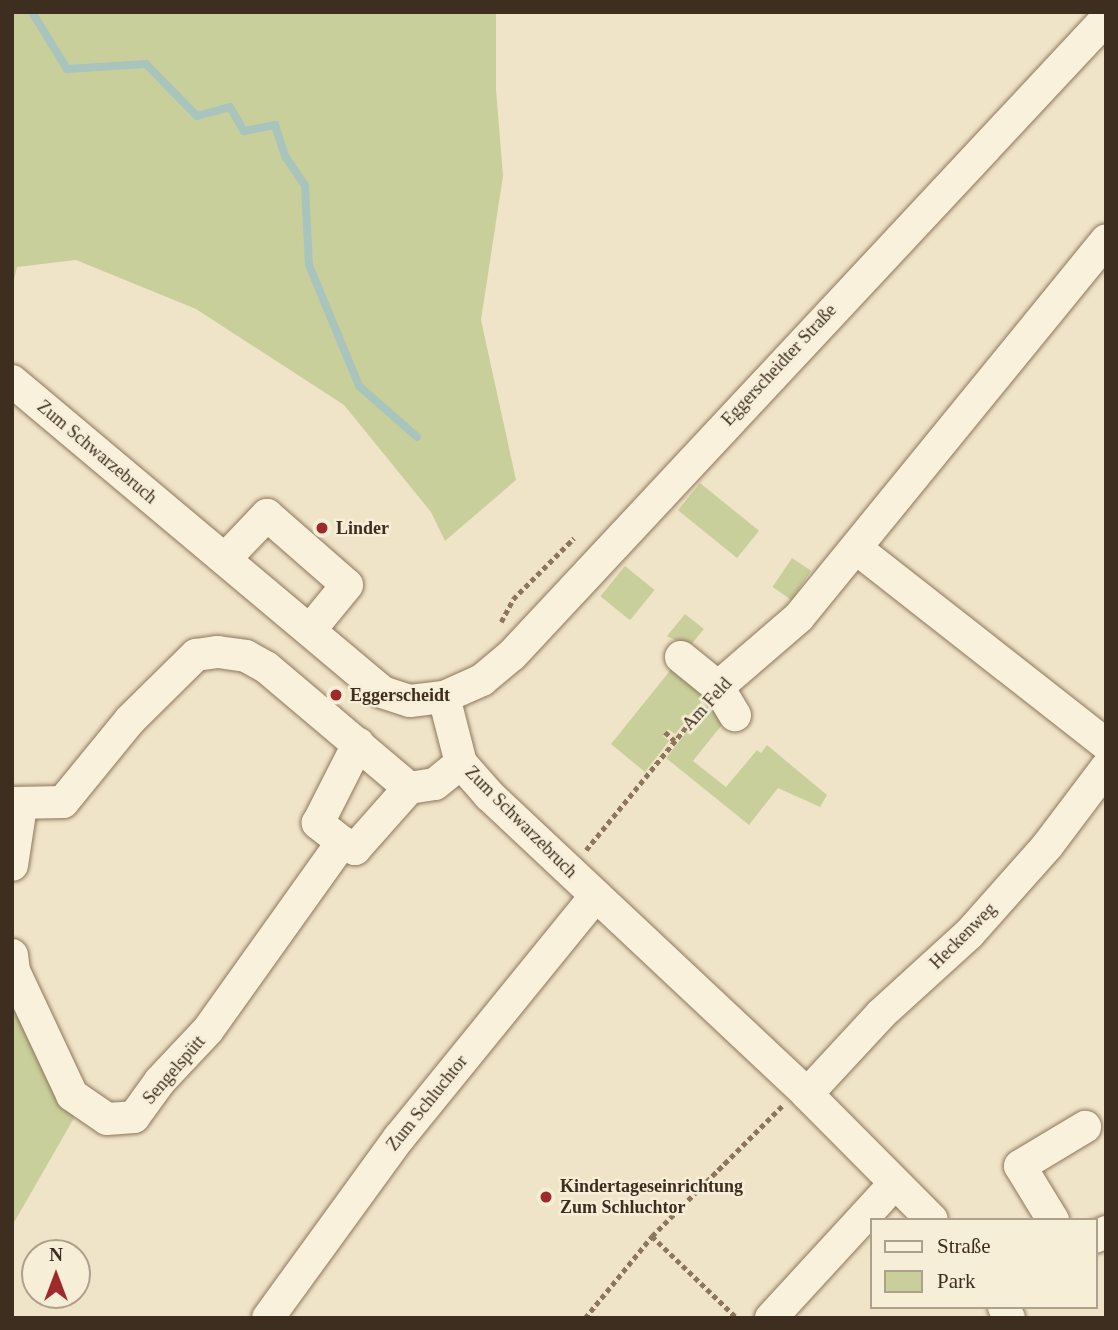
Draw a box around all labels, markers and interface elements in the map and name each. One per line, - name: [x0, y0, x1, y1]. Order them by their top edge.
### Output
- street label: Eggerscheidter Straße: [717, 300, 841, 430]
- street label: Zum Schwarzebruch: [33, 396, 161, 508]
- place label: Linder: [336, 517, 389, 539]
- marker: Linder: [314, 520, 330, 536]
- street label: Am Feld: [678, 673, 736, 735]
- place label: Eggerscheidt: [350, 684, 450, 706]
- marker: Eggerscheidt: [328, 687, 344, 703]
- street label: Zum Schwarzebruch: [461, 762, 581, 882]
- street label: Heckenweg: [925, 898, 1001, 974]
- street label: Sengelspütt: [138, 1031, 210, 1109]
- street label: Zum Schluchtor: [382, 1051, 472, 1155]
- place label: Kindertageseinrichtung Zum Schluchtor: [560, 1176, 743, 1218]
- marker: Kindertageseinrichtung Zum Schluchtor: [538, 1189, 554, 1205]
- legend: [870, 1218, 1097, 1309]
- text: Straße: [937, 1234, 991, 1258]
- north arrow: [21, 1239, 91, 1309]
- text: N: [49, 1244, 63, 1265]
- text: Park: [937, 1269, 976, 1293]

